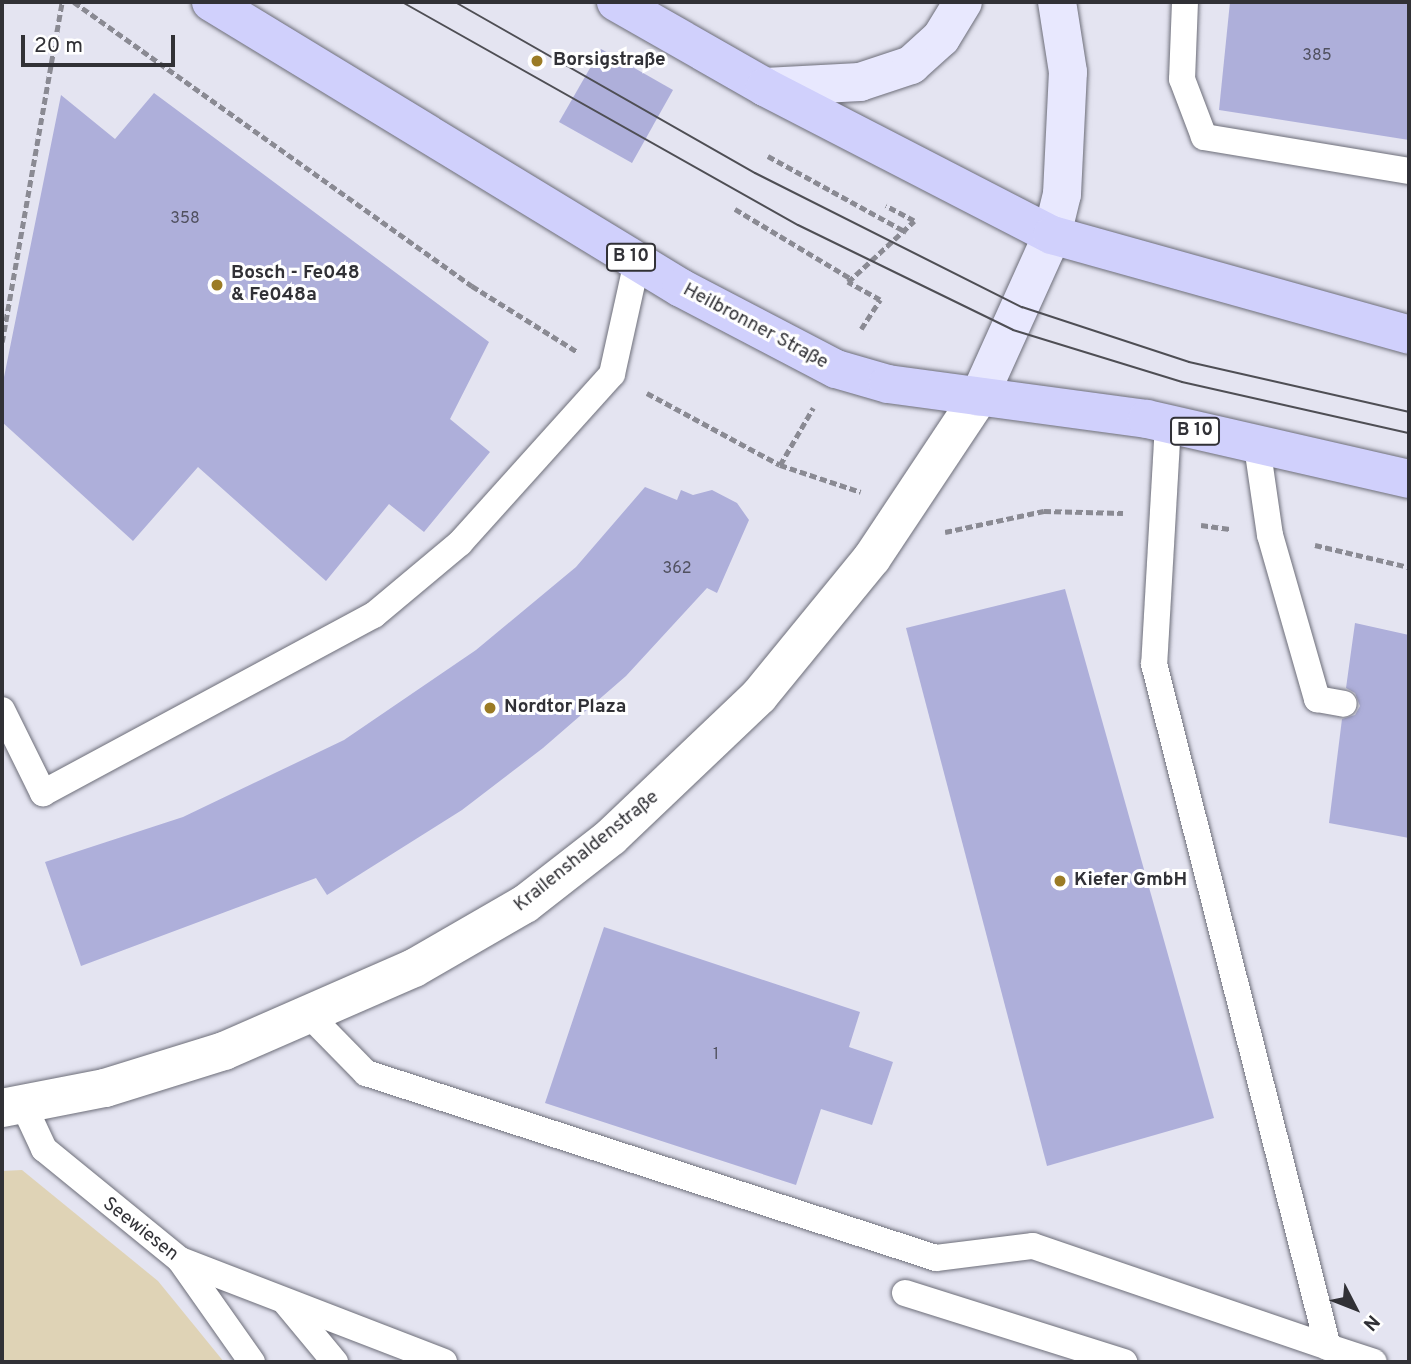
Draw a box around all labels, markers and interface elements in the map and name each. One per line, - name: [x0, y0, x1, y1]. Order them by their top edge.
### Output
- scale bar: [24, 21, 178, 65]
- text: 20 m: [34, 33, 83, 60]
- house number: 385: [1302, 46, 1332, 66]
- place label: Borsigstraße: [553, 50, 666, 72]
- marker: Borsigstraße: [527, 51, 547, 71]
- house number: 358: [170, 209, 200, 229]
- road number: B 10: [605, 243, 657, 272]
- place label: Bosch - Fe048 & Fe048a: [231, 263, 360, 307]
- marker: Bosch - Fe048 & Fe048a: [209, 277, 225, 293]
- street label: Heilbronner Straße: [679, 279, 831, 375]
- road number: B 10: [1169, 416, 1221, 446]
- house number: 362: [663, 559, 691, 579]
- place label: Nordtor Plaza: [504, 697, 626, 719]
- marker: Nordtor Plaza: [482, 700, 498, 716]
- street label: Krailenshaldenstraße: [510, 787, 664, 917]
- place label: Kiefer GmbH: [1074, 870, 1187, 892]
- marker: Kiefer GmbH: [1052, 873, 1068, 889]
- house number: 1: [713, 1045, 719, 1065]
- street label: Seewiesen: [98, 1193, 182, 1267]
- north arrow: [1320, 1273, 1390, 1343]
- text: N: [1357, 1309, 1384, 1335]

